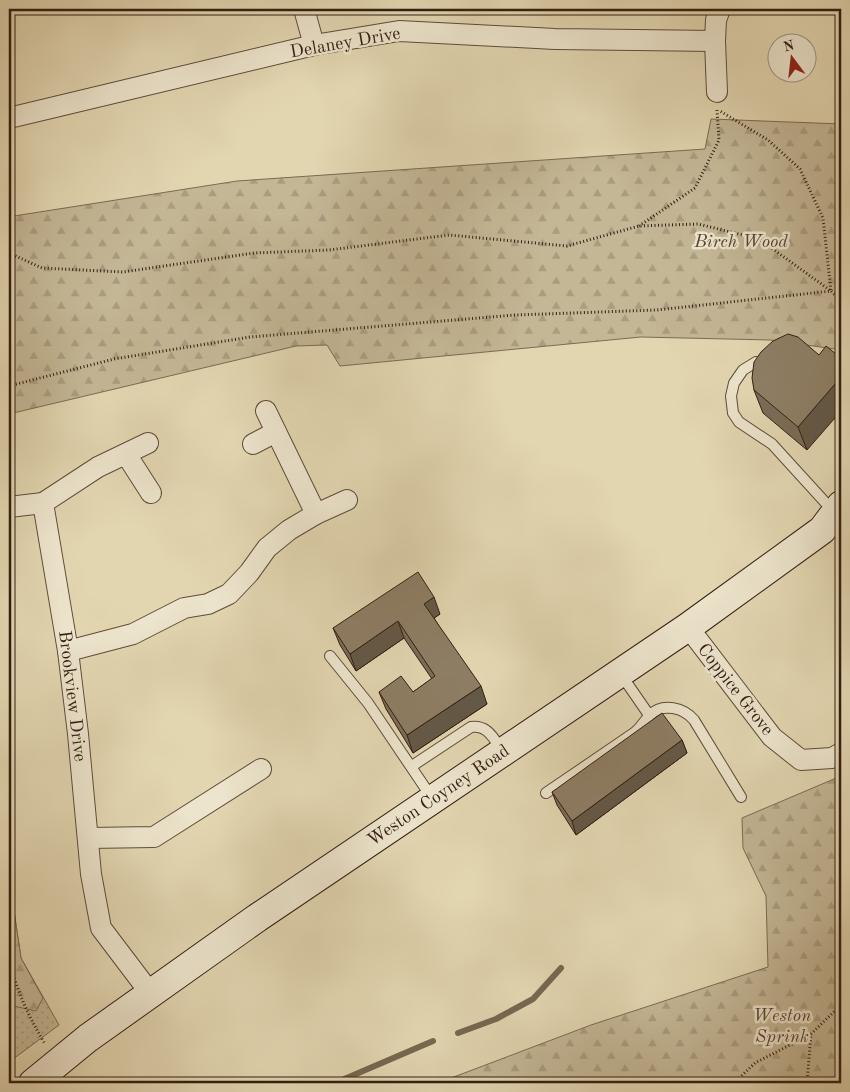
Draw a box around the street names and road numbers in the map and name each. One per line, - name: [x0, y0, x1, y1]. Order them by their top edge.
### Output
- street label: Delaney Drive: [289, 24, 402, 62]
- street label: Brookview Drive: [55, 630, 89, 763]
- street label: Coppice Grove: [694, 640, 777, 739]
- street label: Weston Coyney Road: [364, 742, 513, 850]

